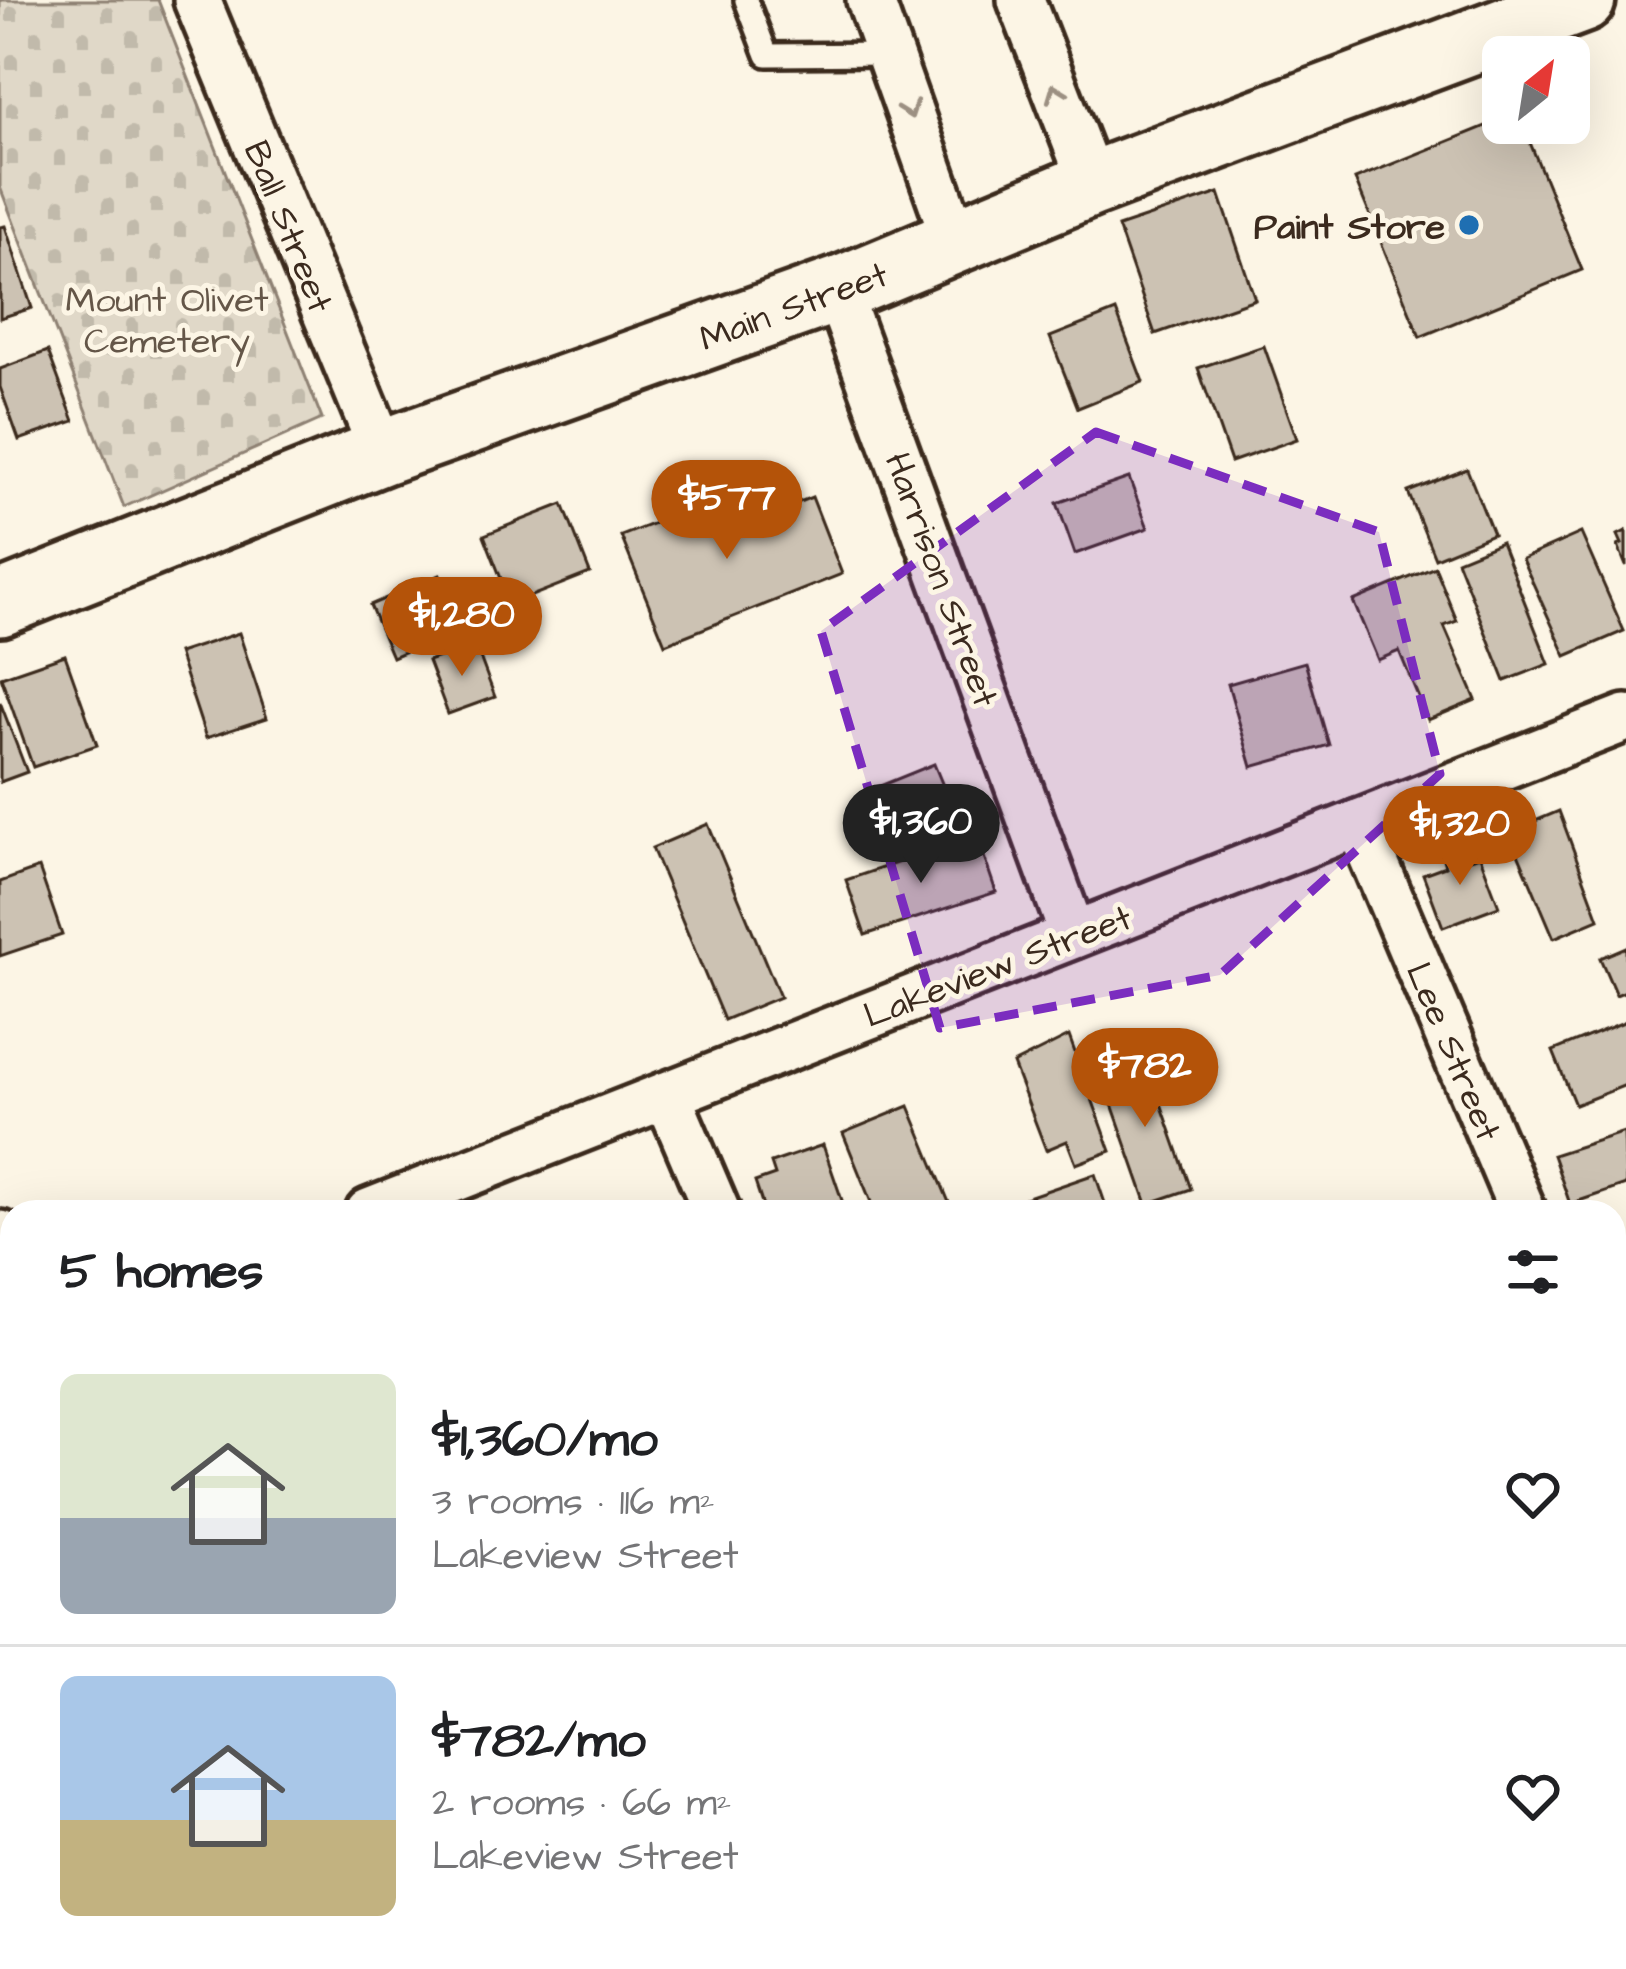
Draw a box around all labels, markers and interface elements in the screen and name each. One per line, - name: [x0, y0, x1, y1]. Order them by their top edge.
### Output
- north arrow: [1482, 36, 1590, 144]
- map controls: [1482, 36, 1590, 144]
- one-way arrow: [1046, 83, 1071, 104]
- one-way arrow: [895, 98, 919, 119]
- street label: Ball Street: [230, 134, 345, 321]
- place label: Paint Store: [1254, 202, 1445, 253]
- marker: Paint Store: [1456, 212, 1482, 238]
- street label: Main Street: [693, 250, 896, 365]
- park label: Mount Olivet Cemetery: [65, 275, 269, 367]
- street label: Harrison Street: [871, 446, 1010, 714]
- pin: $577: [656, 460, 798, 562]
- text: $577: [678, 472, 776, 526]
- pin: $1,280: [364, 577, 560, 679]
- text: $1,280: [409, 589, 515, 643]
- pin: $1,360: [823, 784, 1019, 886]
- pin: $1,320: [1362, 786, 1558, 888]
- text: $1,360: [870, 796, 972, 850]
- text: $1,320: [1410, 798, 1510, 852]
- street label: Lakeview Street: [857, 893, 1140, 1042]
- street label: Lee Street: [1392, 955, 1513, 1149]
- pin: $782: [1074, 1028, 1216, 1130]
- text: $782: [1098, 1040, 1192, 1094]
- text: 5 homes: [60, 1237, 263, 1308]
- icon: filters: [1500, 1239, 1566, 1305]
- text: $1,360/mo: [432, 1405, 658, 1476]
- icon: home: [156, 1422, 300, 1566]
- icon: heart: [1500, 1461, 1566, 1527]
- text: 3 rooms · 116 m²: [432, 1476, 715, 1530]
- text: Lakeview Street: [432, 1530, 739, 1584]
- text: $782/mo: [432, 1706, 646, 1777]
- icon: home: [156, 1724, 300, 1868]
- icon: heart: [1500, 1763, 1566, 1829]
- text: 2 rooms · 66 m²: [432, 1777, 731, 1831]
- text: Lakeview Street: [432, 1831, 739, 1885]

